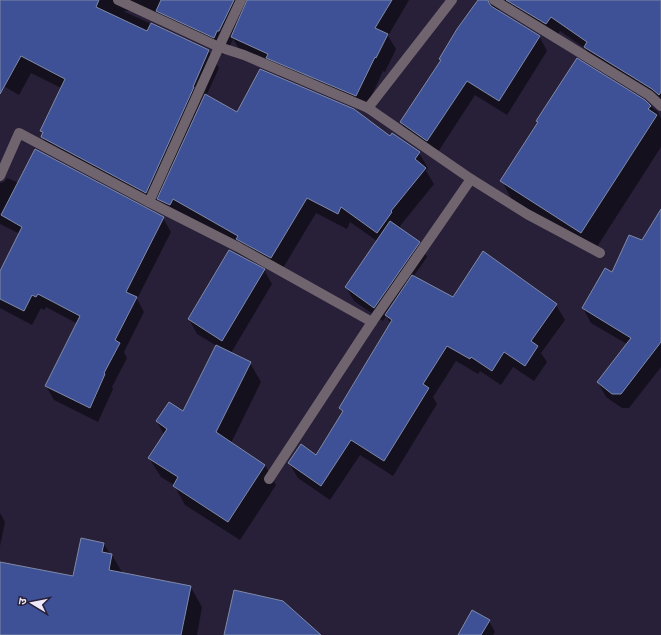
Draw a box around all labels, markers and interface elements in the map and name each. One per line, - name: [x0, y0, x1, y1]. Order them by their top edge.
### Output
- north arrow: [12, 583, 52, 623]
- text: उ: [16, 596, 30, 606]

